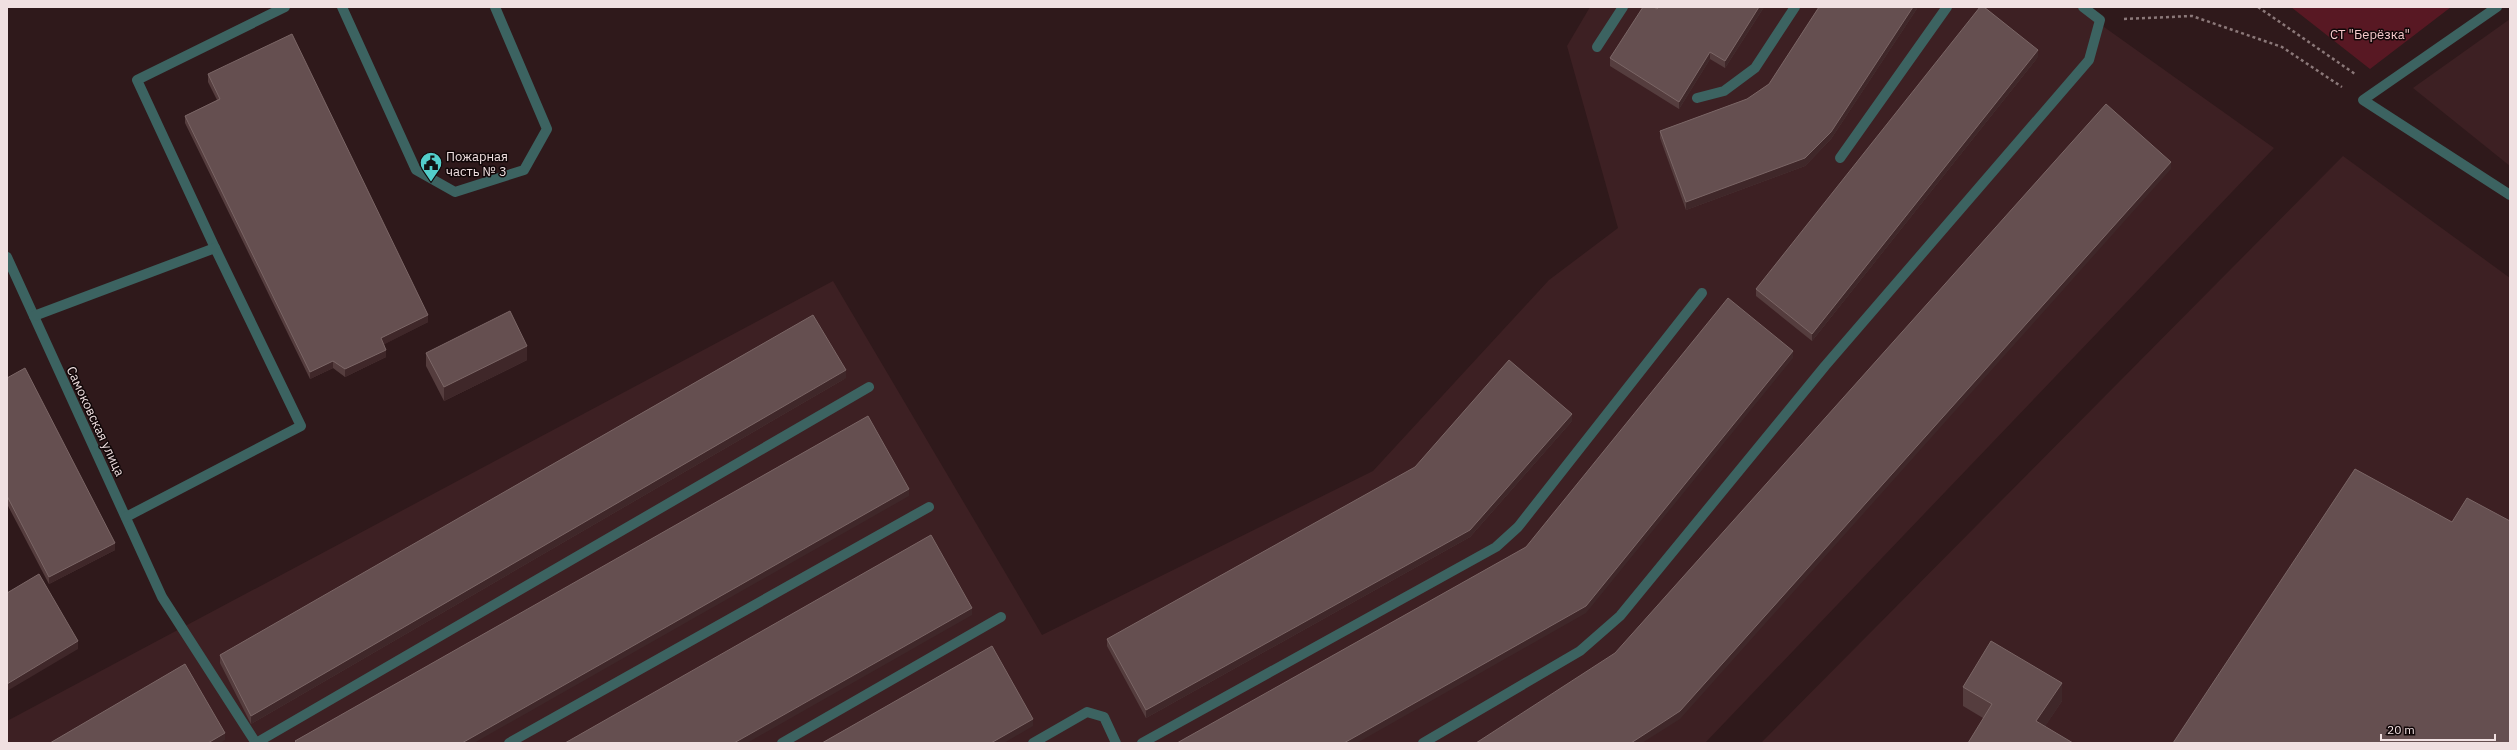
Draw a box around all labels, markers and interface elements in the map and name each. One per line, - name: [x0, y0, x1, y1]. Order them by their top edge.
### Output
- park label: СТ "Берёзка": [2330, 26, 2410, 43]
- place label: Пожарная часть № 3: [446, 148, 508, 180]
- public building icon: Пожарная часть № 3: [418, 150, 444, 183]
- street label: Самоковская улица: [63, 364, 128, 479]
- scale bar: [2381, 716, 2495, 742]
- text: 20 m: [2387, 722, 2415, 737]

